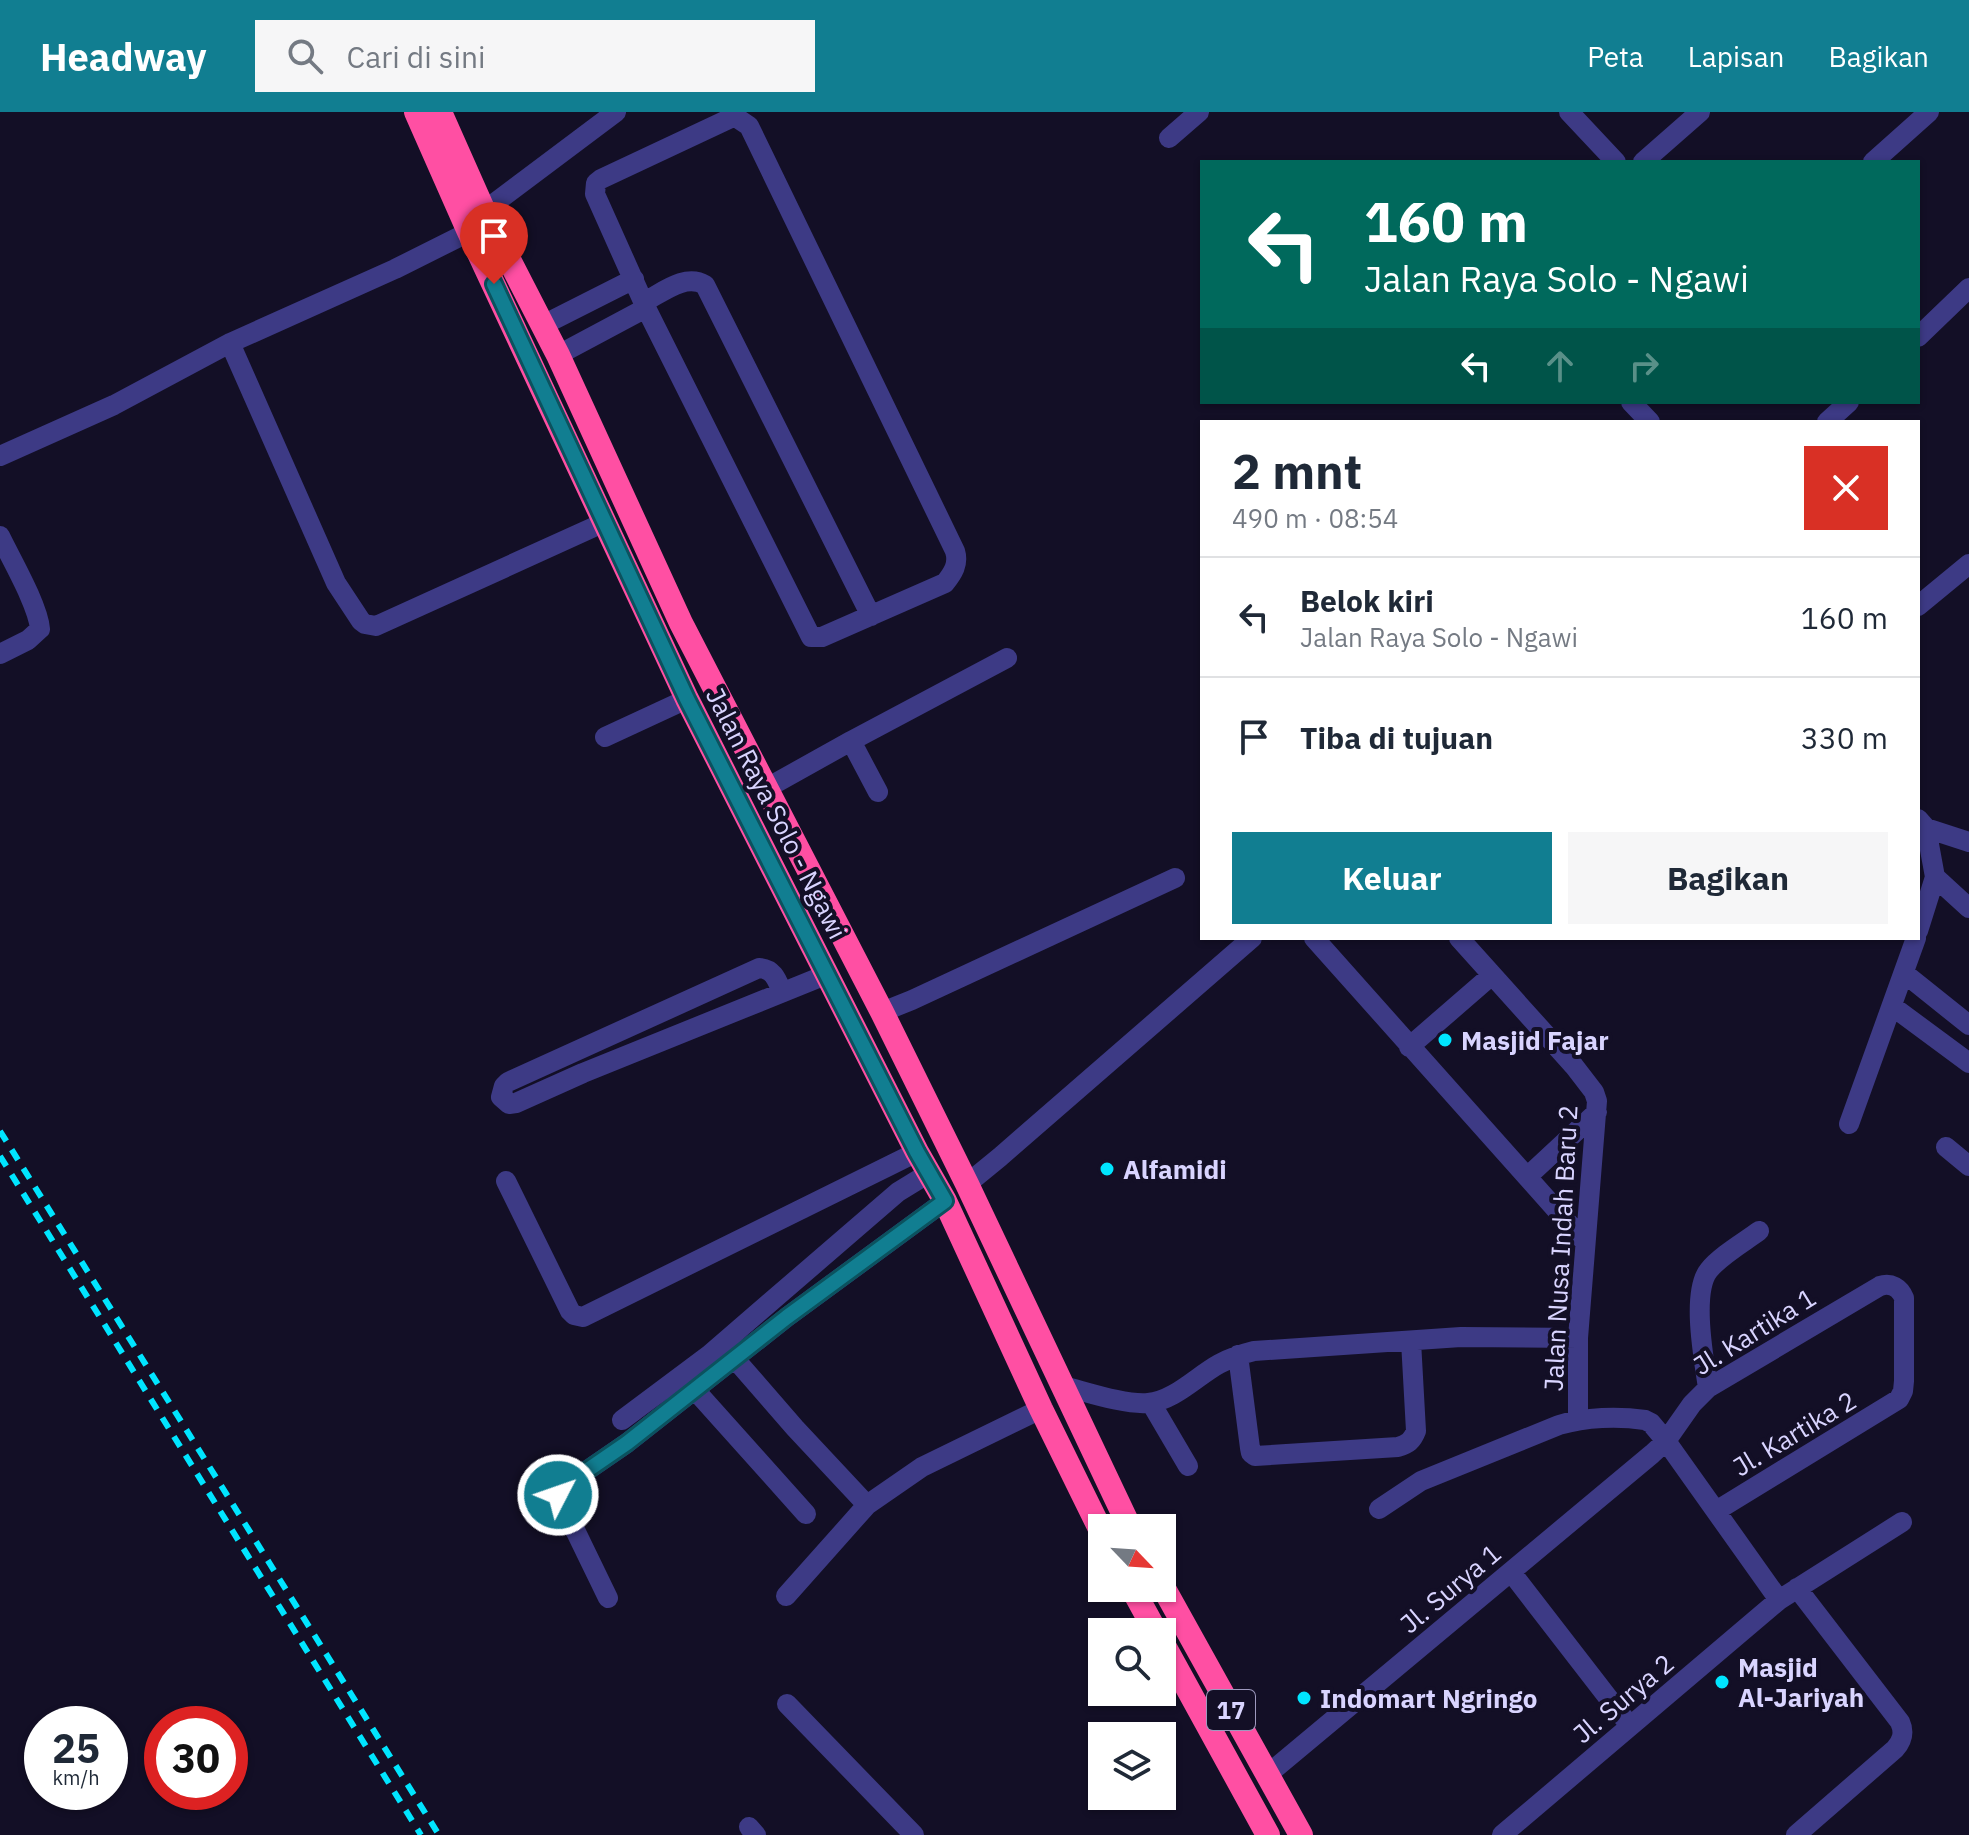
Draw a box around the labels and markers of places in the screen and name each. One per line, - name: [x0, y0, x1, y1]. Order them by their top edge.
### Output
- pin: [460, 202, 528, 284]
- place label: Masjid Fajar: [1461, 1023, 1609, 1057]
- marker: Masjid Fajar: [1436, 1031, 1454, 1049]
- place label: Alfamidi: [1123, 1152, 1227, 1186]
- marker: Alfamidi: [1098, 1160, 1116, 1178]
- place label: Masjid Al-Jariyah: [1738, 1650, 1864, 1714]
- marker: Masjid Al-Jariyah: [1713, 1673, 1731, 1691]
- place label: Indomart Ngringo: [1320, 1681, 1537, 1715]
- marker: Indomart Ngringo: [1295, 1689, 1313, 1707]

